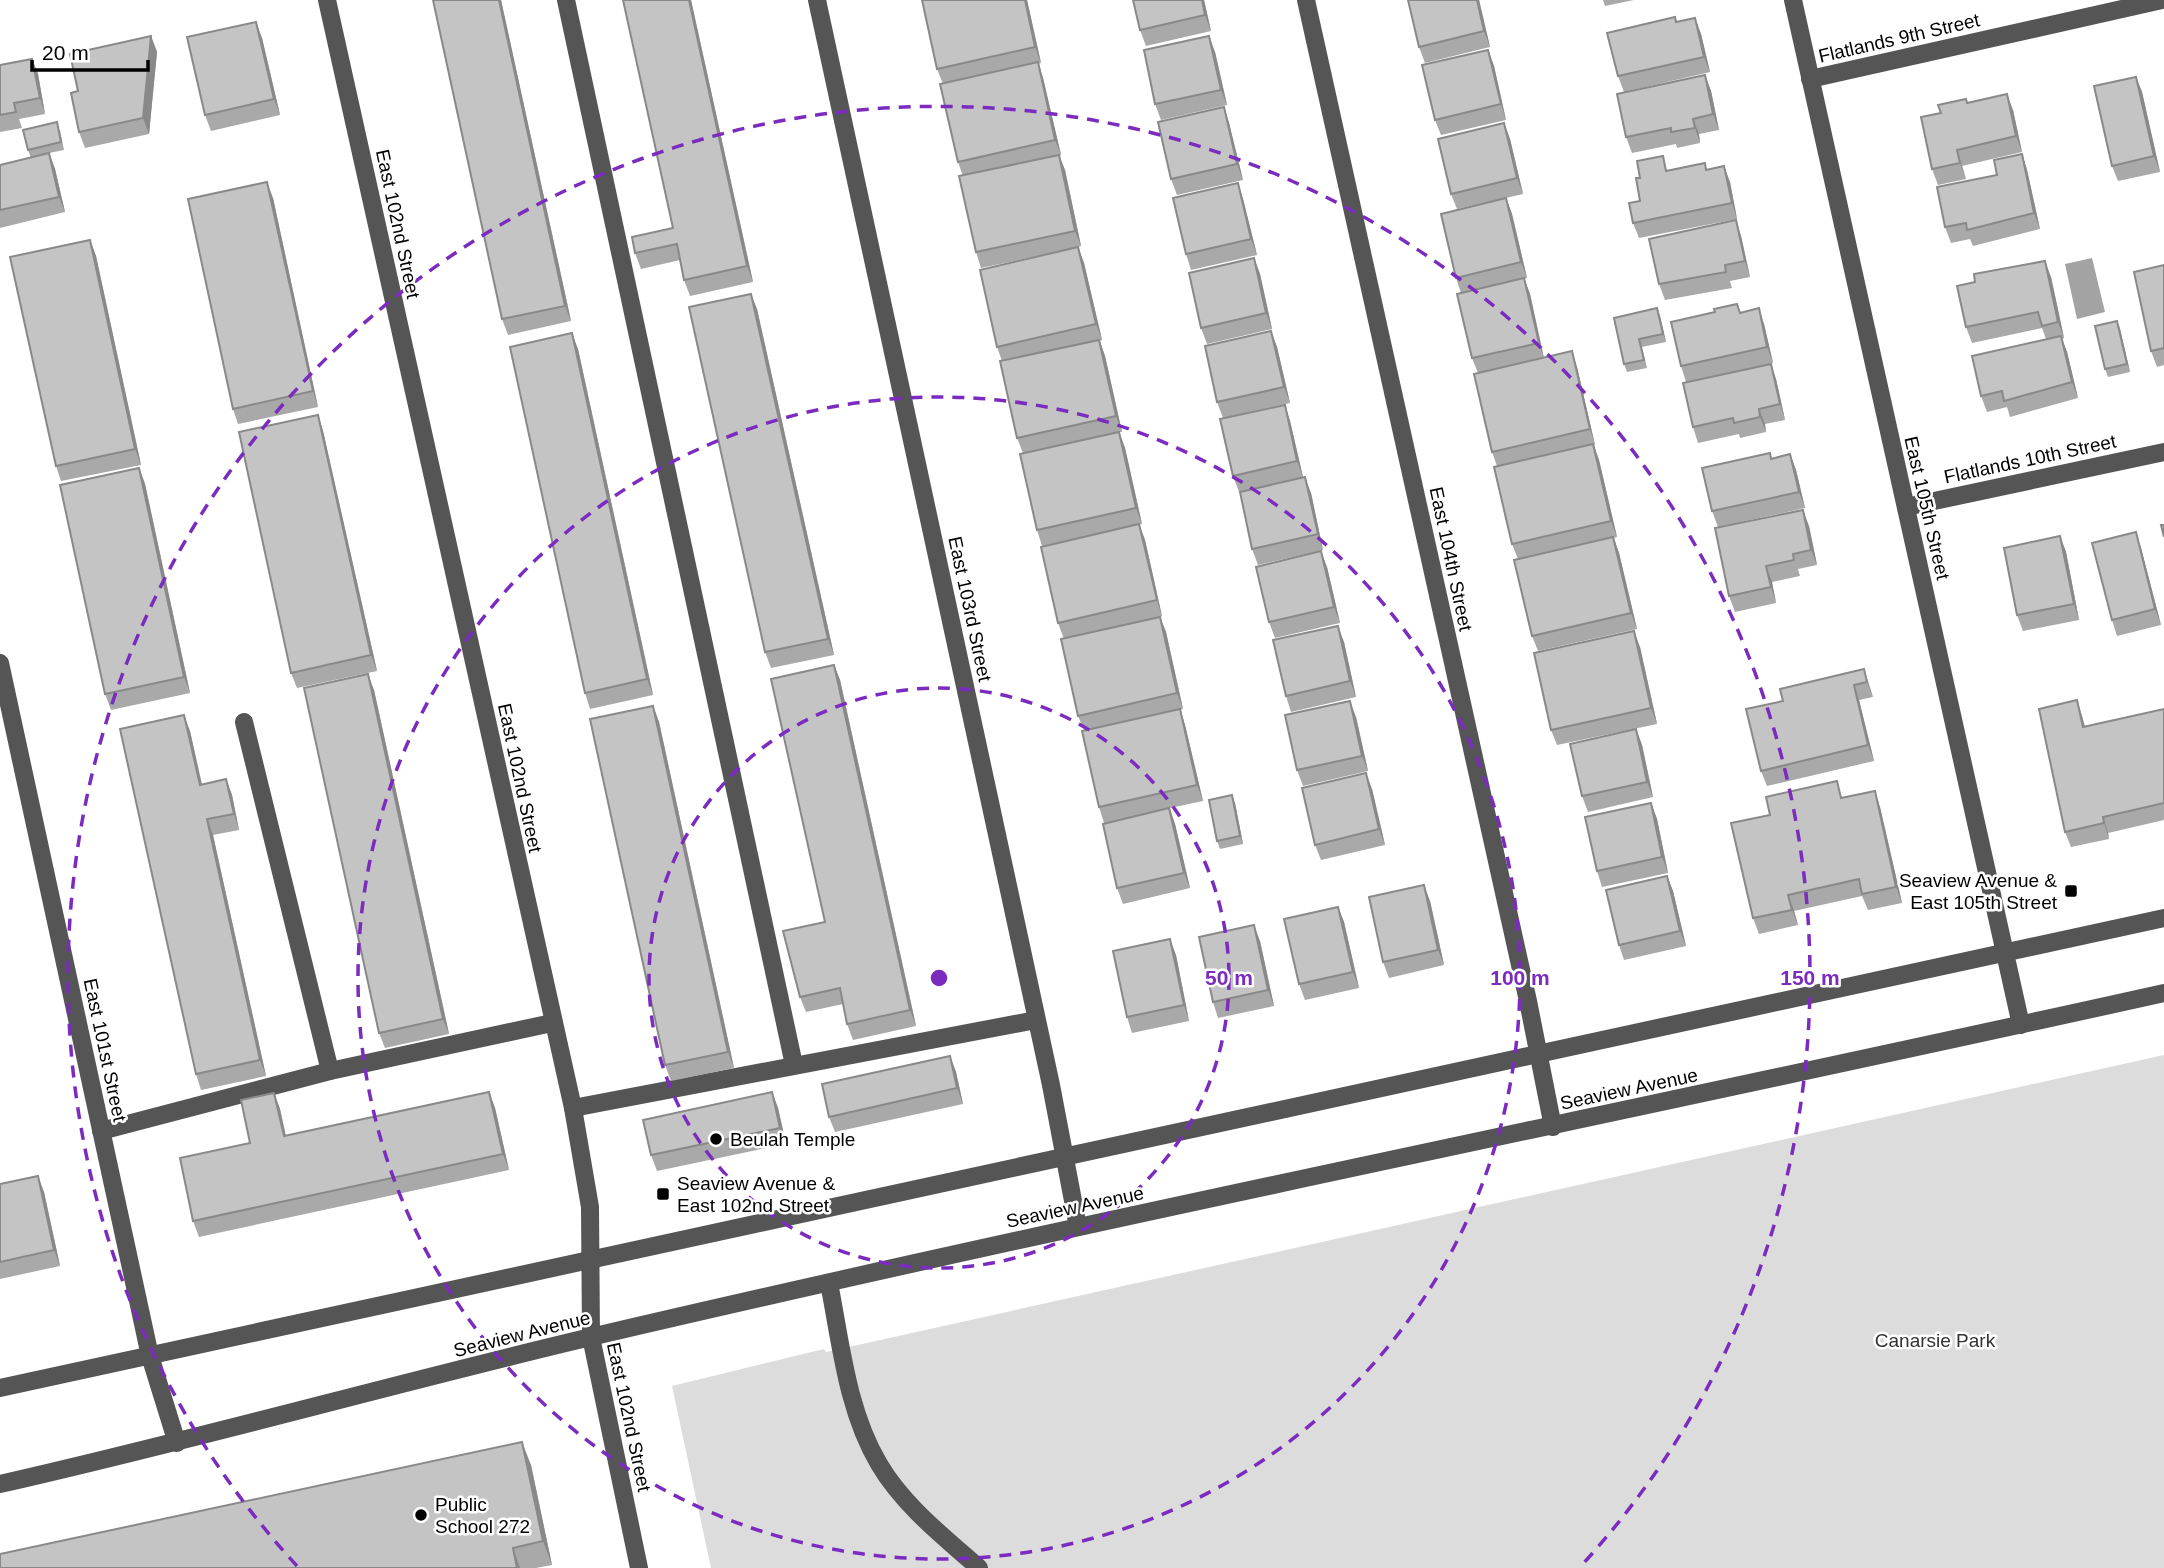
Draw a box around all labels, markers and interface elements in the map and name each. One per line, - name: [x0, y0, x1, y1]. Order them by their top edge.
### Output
- street label: Flatlands 9th Street: [1816, 9, 1982, 67]
- scale bar: [32, 28, 147, 72]
- text: 20 m: [42, 41, 89, 64]
- street label: East 102nd Street: [372, 147, 424, 301]
- street label: Flatlands 10th Street: [1942, 430, 2119, 487]
- street label: East 105th Street: [1900, 434, 1954, 583]
- street label: East 104th Street: [1425, 485, 1477, 634]
- street label: East 103rd Street: [944, 534, 996, 684]
- street label: East 102nd Street: [494, 701, 546, 855]
- place label: Seaview Avenue & East 105th Street: [1899, 870, 2058, 913]
- marker: Seaview Avenue & East 105th Street: [2063, 883, 2079, 899]
- centre of rings: [927, 966, 951, 990]
- text: 50 m: [1205, 966, 1253, 989]
- text: 100 m: [1490, 966, 1550, 989]
- text: 150 m: [1780, 966, 1840, 989]
- street label: East 101st Street: [80, 977, 131, 1124]
- street label: Seaview Avenue: [1558, 1064, 1700, 1114]
- place label: Beulah Temple: [730, 1129, 855, 1150]
- marker: Beulah Temple: [708, 1131, 724, 1147]
- place label: Seaview Avenue & East 102nd Street: [677, 1173, 835, 1216]
- street label: Seaview Avenue: [1004, 1182, 1146, 1232]
- marker: Seaview Avenue & East 102nd Street: [655, 1186, 671, 1202]
- street label: Seaview Avenue: [451, 1307, 593, 1361]
- park label: Canarsie Park: [1875, 1330, 1996, 1351]
- street label: East 102nd Street: [603, 1340, 655, 1494]
- place label: Public School 272: [435, 1494, 530, 1537]
- marker: Public School 272: [413, 1507, 429, 1523]

